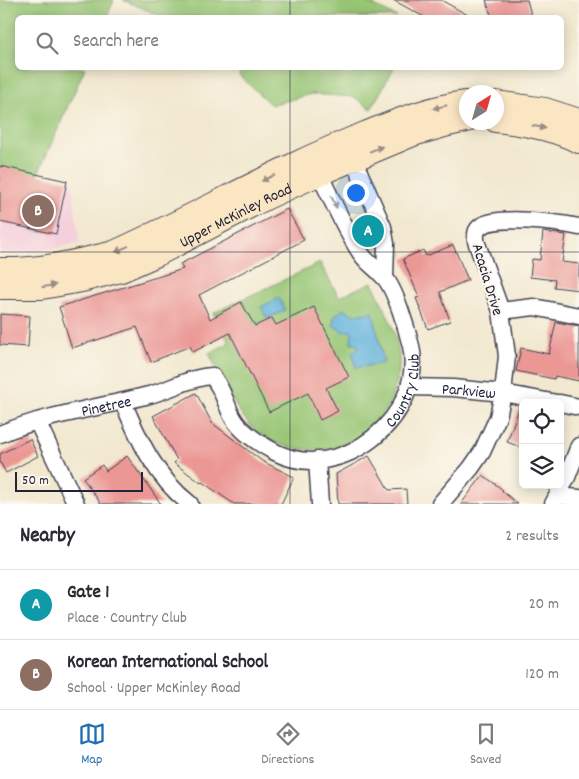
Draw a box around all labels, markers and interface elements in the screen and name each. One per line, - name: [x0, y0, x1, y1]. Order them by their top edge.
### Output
- search box: [15, 15, 564, 70]
- icon: search: [33, 29, 61, 57]
- text: Search here: [73, 29, 159, 56]
- north arrow: [459, 85, 504, 130]
- one-way arrow: [433, 103, 448, 111]
- one-way arrow: [531, 123, 546, 131]
- one-way arrow: [369, 145, 383, 153]
- one-way arrow: [261, 174, 275, 182]
- street label: Upper McKinley Road: [176, 178, 296, 255]
- your location: [343, 180, 369, 206]
- pin: B: [22, 192, 54, 230]
- one-way arrow: [330, 195, 338, 209]
- pin: A: [352, 212, 384, 250]
- street label: Acacia Drive: [465, 241, 508, 318]
- one-way arrow: [115, 245, 129, 253]
- one-way arrow: [41, 281, 57, 289]
- street label: Country Club: [381, 353, 427, 433]
- street label: Parkview: [442, 379, 497, 406]
- street label: Pinetree: [79, 391, 134, 424]
- map controls: [519, 399, 564, 489]
- button: locate: [519, 399, 564, 444]
- button: layers: [519, 444, 564, 489]
- scale bar: [15, 469, 142, 492]
- text: 50 m: [22, 471, 49, 491]
- text: Nearby: [20, 522, 75, 552]
- text: 2 results: [505, 525, 559, 548]
- text: Gate 1: [67, 580, 109, 607]
- text: A: [32, 593, 40, 616]
- text: 20 m: [529, 593, 559, 616]
- text: Place · Country Club: [67, 607, 187, 630]
- text: Korean International School: [67, 650, 268, 677]
- text: B: [32, 663, 40, 686]
- text: 120 m: [525, 663, 559, 686]
- text: School · Upper McKinley Road: [67, 677, 240, 700]
- tab: Map: [78, 720, 106, 770]
- tab: Directions: [261, 720, 314, 770]
- tab: Saved: [470, 720, 501, 770]

